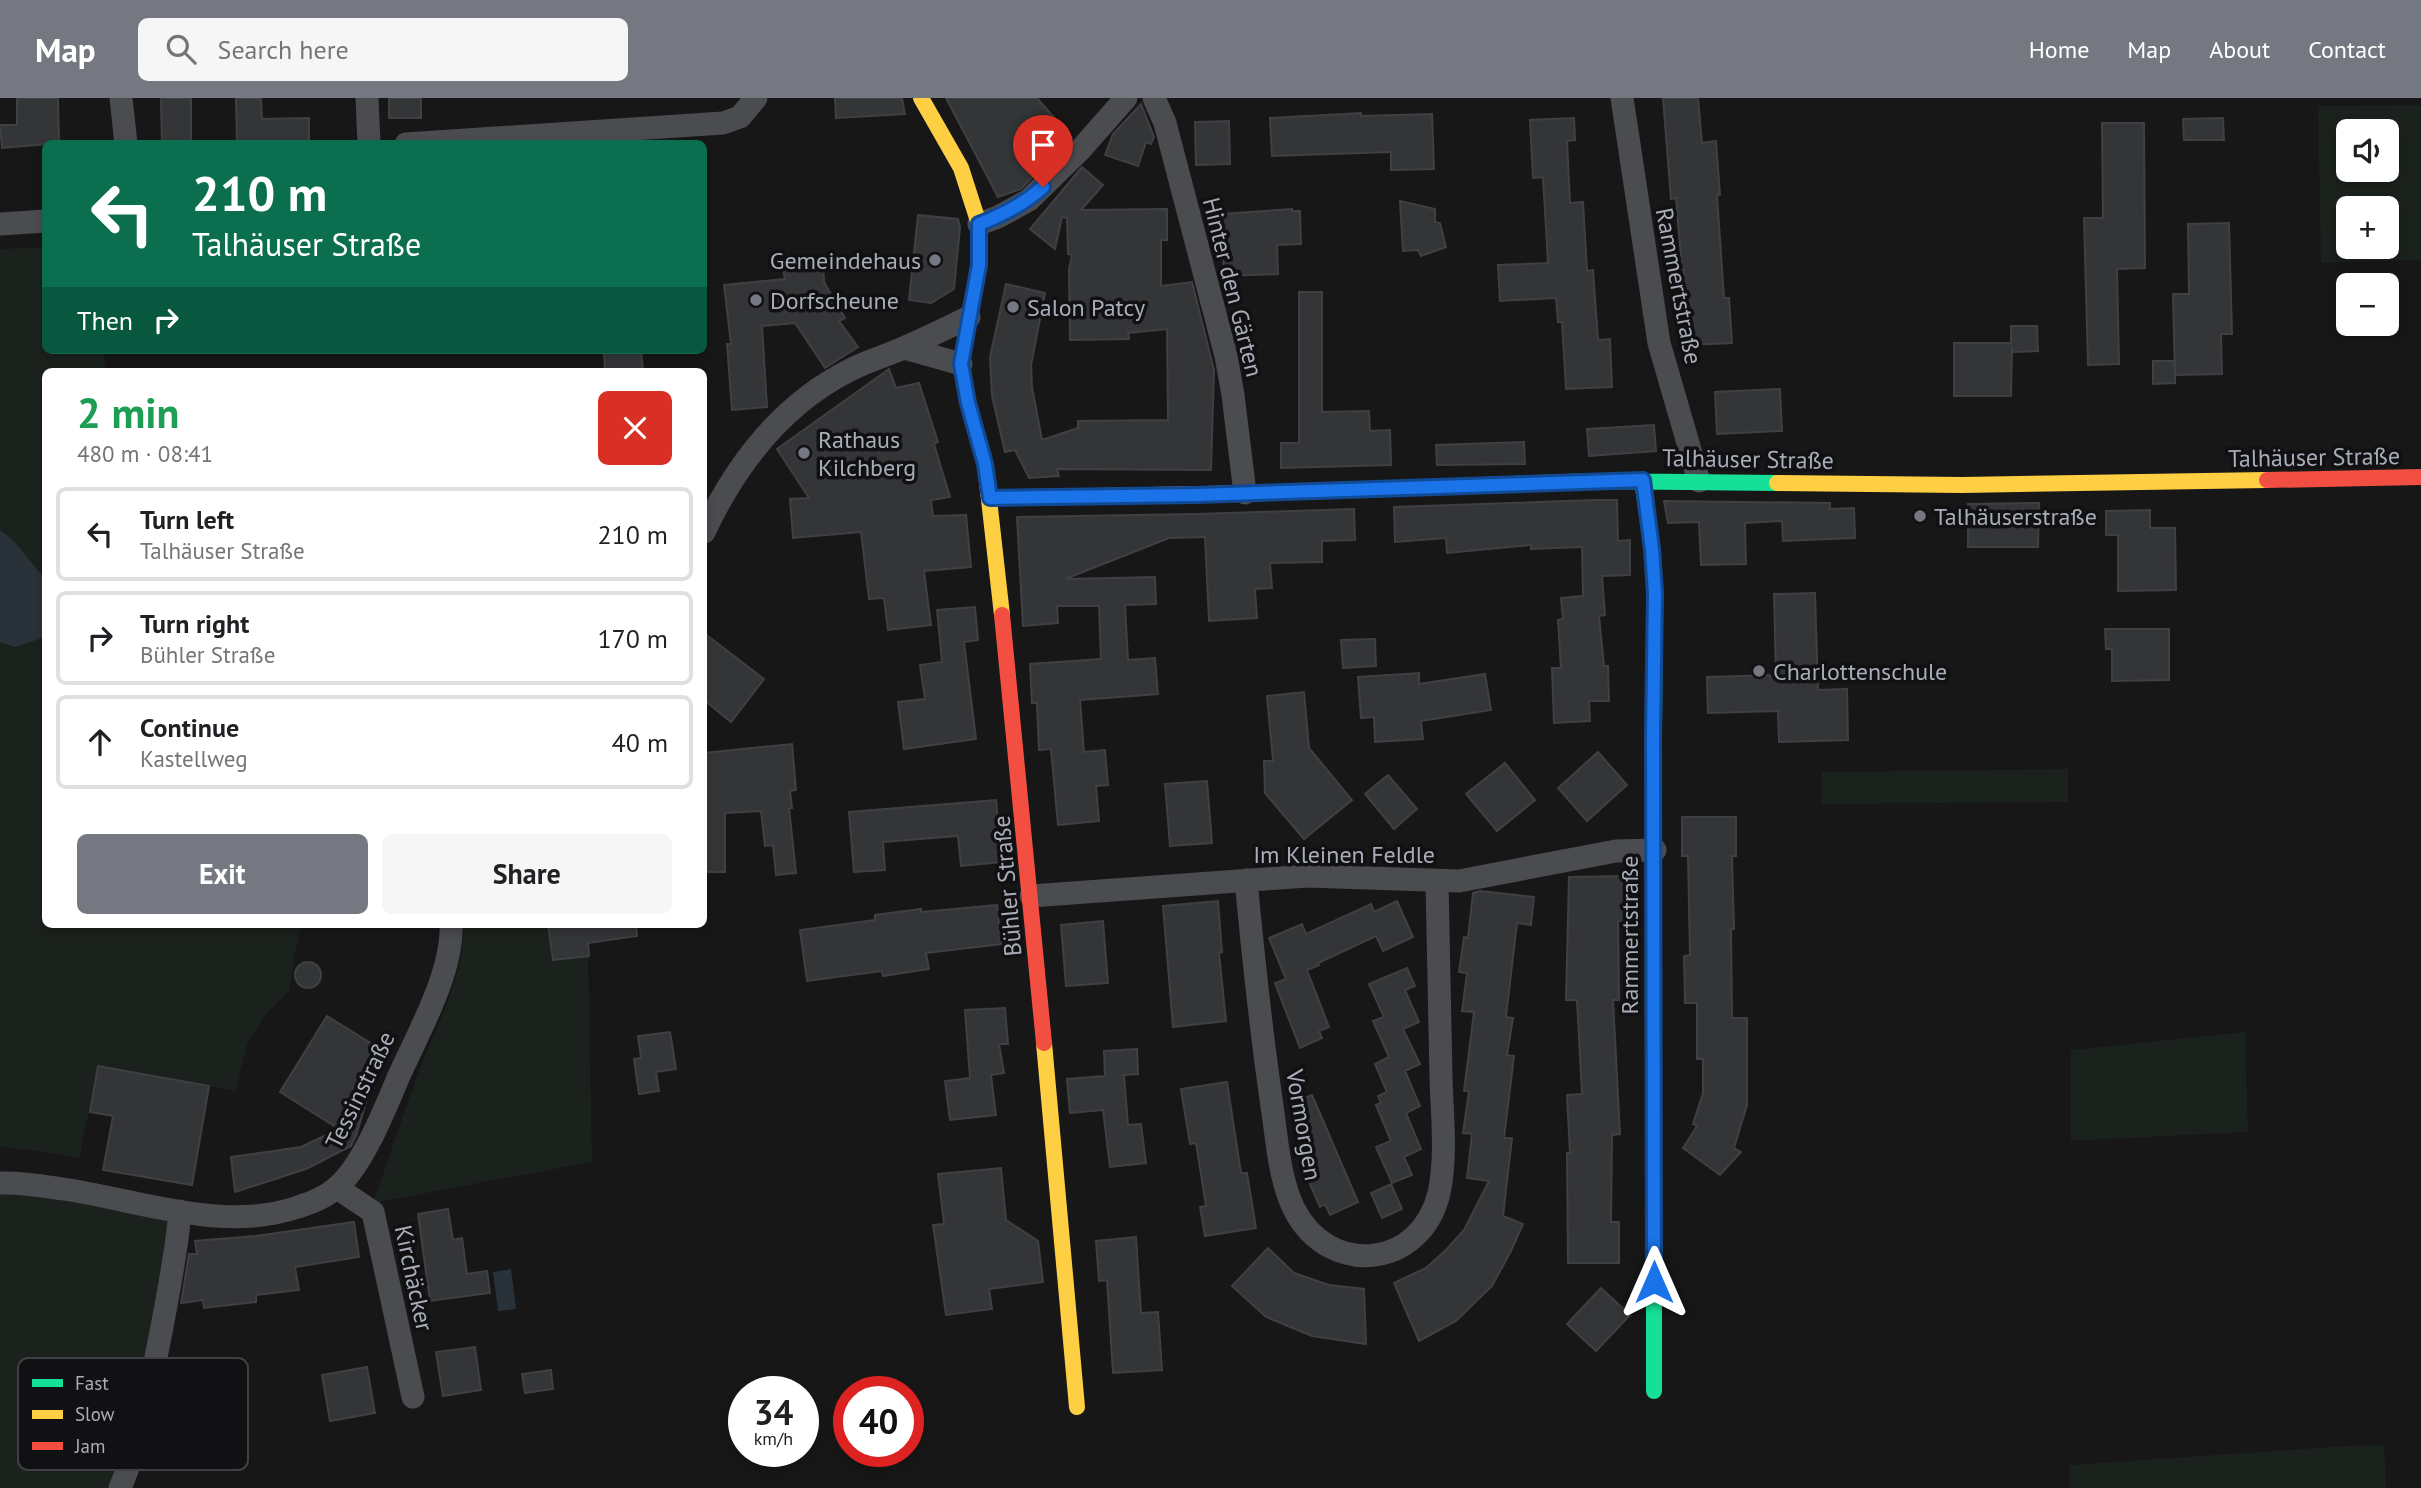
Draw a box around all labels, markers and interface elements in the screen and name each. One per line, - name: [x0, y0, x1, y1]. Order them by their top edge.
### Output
- search box: [138, 18, 628, 81]
- text: Map: [35, 28, 96, 71]
- icon: search: [162, 30, 200, 68]
- text: Search here: [218, 33, 349, 66]
- text: Home: [2029, 34, 2089, 65]
- text: Map: [2127, 34, 2171, 65]
- text: About: [2209, 34, 2270, 65]
- text: Contact: [2308, 34, 2386, 65]
- pin: [1013, 115, 1073, 187]
- map controls: [2336, 119, 2399, 336]
- button: sound: [2336, 119, 2399, 182]
- icon: arrive: [1024, 126, 1062, 164]
- text: 210 m: [192, 161, 327, 225]
- icon: left: [77, 168, 168, 259]
- street label: Hinter den Gärten: [1196, 194, 1270, 380]
- button: +: [2336, 196, 2399, 259]
- street label: Rammertstraße: [1649, 205, 1709, 367]
- text: Talhäuser Straße: [192, 223, 421, 265]
- place label: Gemeindehaus: [770, 245, 921, 276]
- marker: Gemeindehaus: [927, 252, 943, 268]
- button: −: [2336, 273, 2399, 336]
- place label: Dorfscheune: [770, 285, 899, 316]
- marker: Dorfscheune: [748, 292, 764, 308]
- place label: Salon Patcy: [1027, 292, 1145, 323]
- marker: Salon Patcy: [1005, 299, 1021, 315]
- icon: right: [147, 301, 185, 339]
- text: Then: [77, 304, 133, 337]
- text: 2 min: [77, 385, 179, 440]
- button: close: [598, 391, 672, 465]
- place label: Rathaus Kilchberg: [818, 424, 916, 483]
- text: 480 m · 08:41: [77, 439, 213, 468]
- street label: Talhäuser Straße: [2228, 440, 2400, 474]
- street label: Talhäuser Straße: [1662, 442, 1834, 476]
- marker: Rathaus Kilchberg: [796, 445, 812, 461]
- place label: Talhäuserstraße: [1934, 501, 2097, 532]
- text: Turn left: [140, 503, 234, 536]
- marker: Talhäuserstraße: [1912, 508, 1928, 524]
- icon: left: [81, 515, 119, 553]
- text: 210 m: [597, 518, 668, 551]
- text: Talhäuser Straße: [140, 536, 305, 565]
- text: Turn right: [140, 607, 249, 640]
- icon: right: [81, 619, 119, 657]
- text: 170 m: [597, 622, 668, 655]
- text: Bühler Straße: [140, 640, 275, 669]
- place label: Charlottenschule: [1773, 656, 1947, 687]
- marker: Charlottenschule: [1751, 663, 1767, 679]
- text: Continue: [140, 711, 239, 744]
- icon: ahead: [81, 723, 119, 761]
- text: 40 m: [612, 726, 668, 759]
- text: Kastellweg: [140, 744, 248, 773]
- street label: Bühler Straße: [985, 814, 1029, 958]
- button: Exit: [77, 834, 368, 914]
- button: Share: [382, 834, 672, 914]
- street label: Im Kleinen Feldle: [1253, 839, 1435, 870]
- street label: Rammertstraße: [1614, 856, 1645, 1014]
- street label: Tessinstraße: [318, 1026, 402, 1154]
- street label: Vormorgen: [1279, 1066, 1329, 1183]
- street label: Kirchäcker: [388, 1222, 440, 1334]
- position arrow: [1617, 1245, 1691, 1319]
- legend: [18, 1358, 248, 1470]
- text: Fast: [75, 1371, 109, 1395]
- speed limit sign: 40: [833, 1376, 924, 1467]
- text: 34: [754, 1389, 793, 1435]
- text: Slow: [75, 1402, 115, 1426]
- text: km/h: [754, 1427, 793, 1450]
- text: Jam: [74, 1434, 105, 1458]

